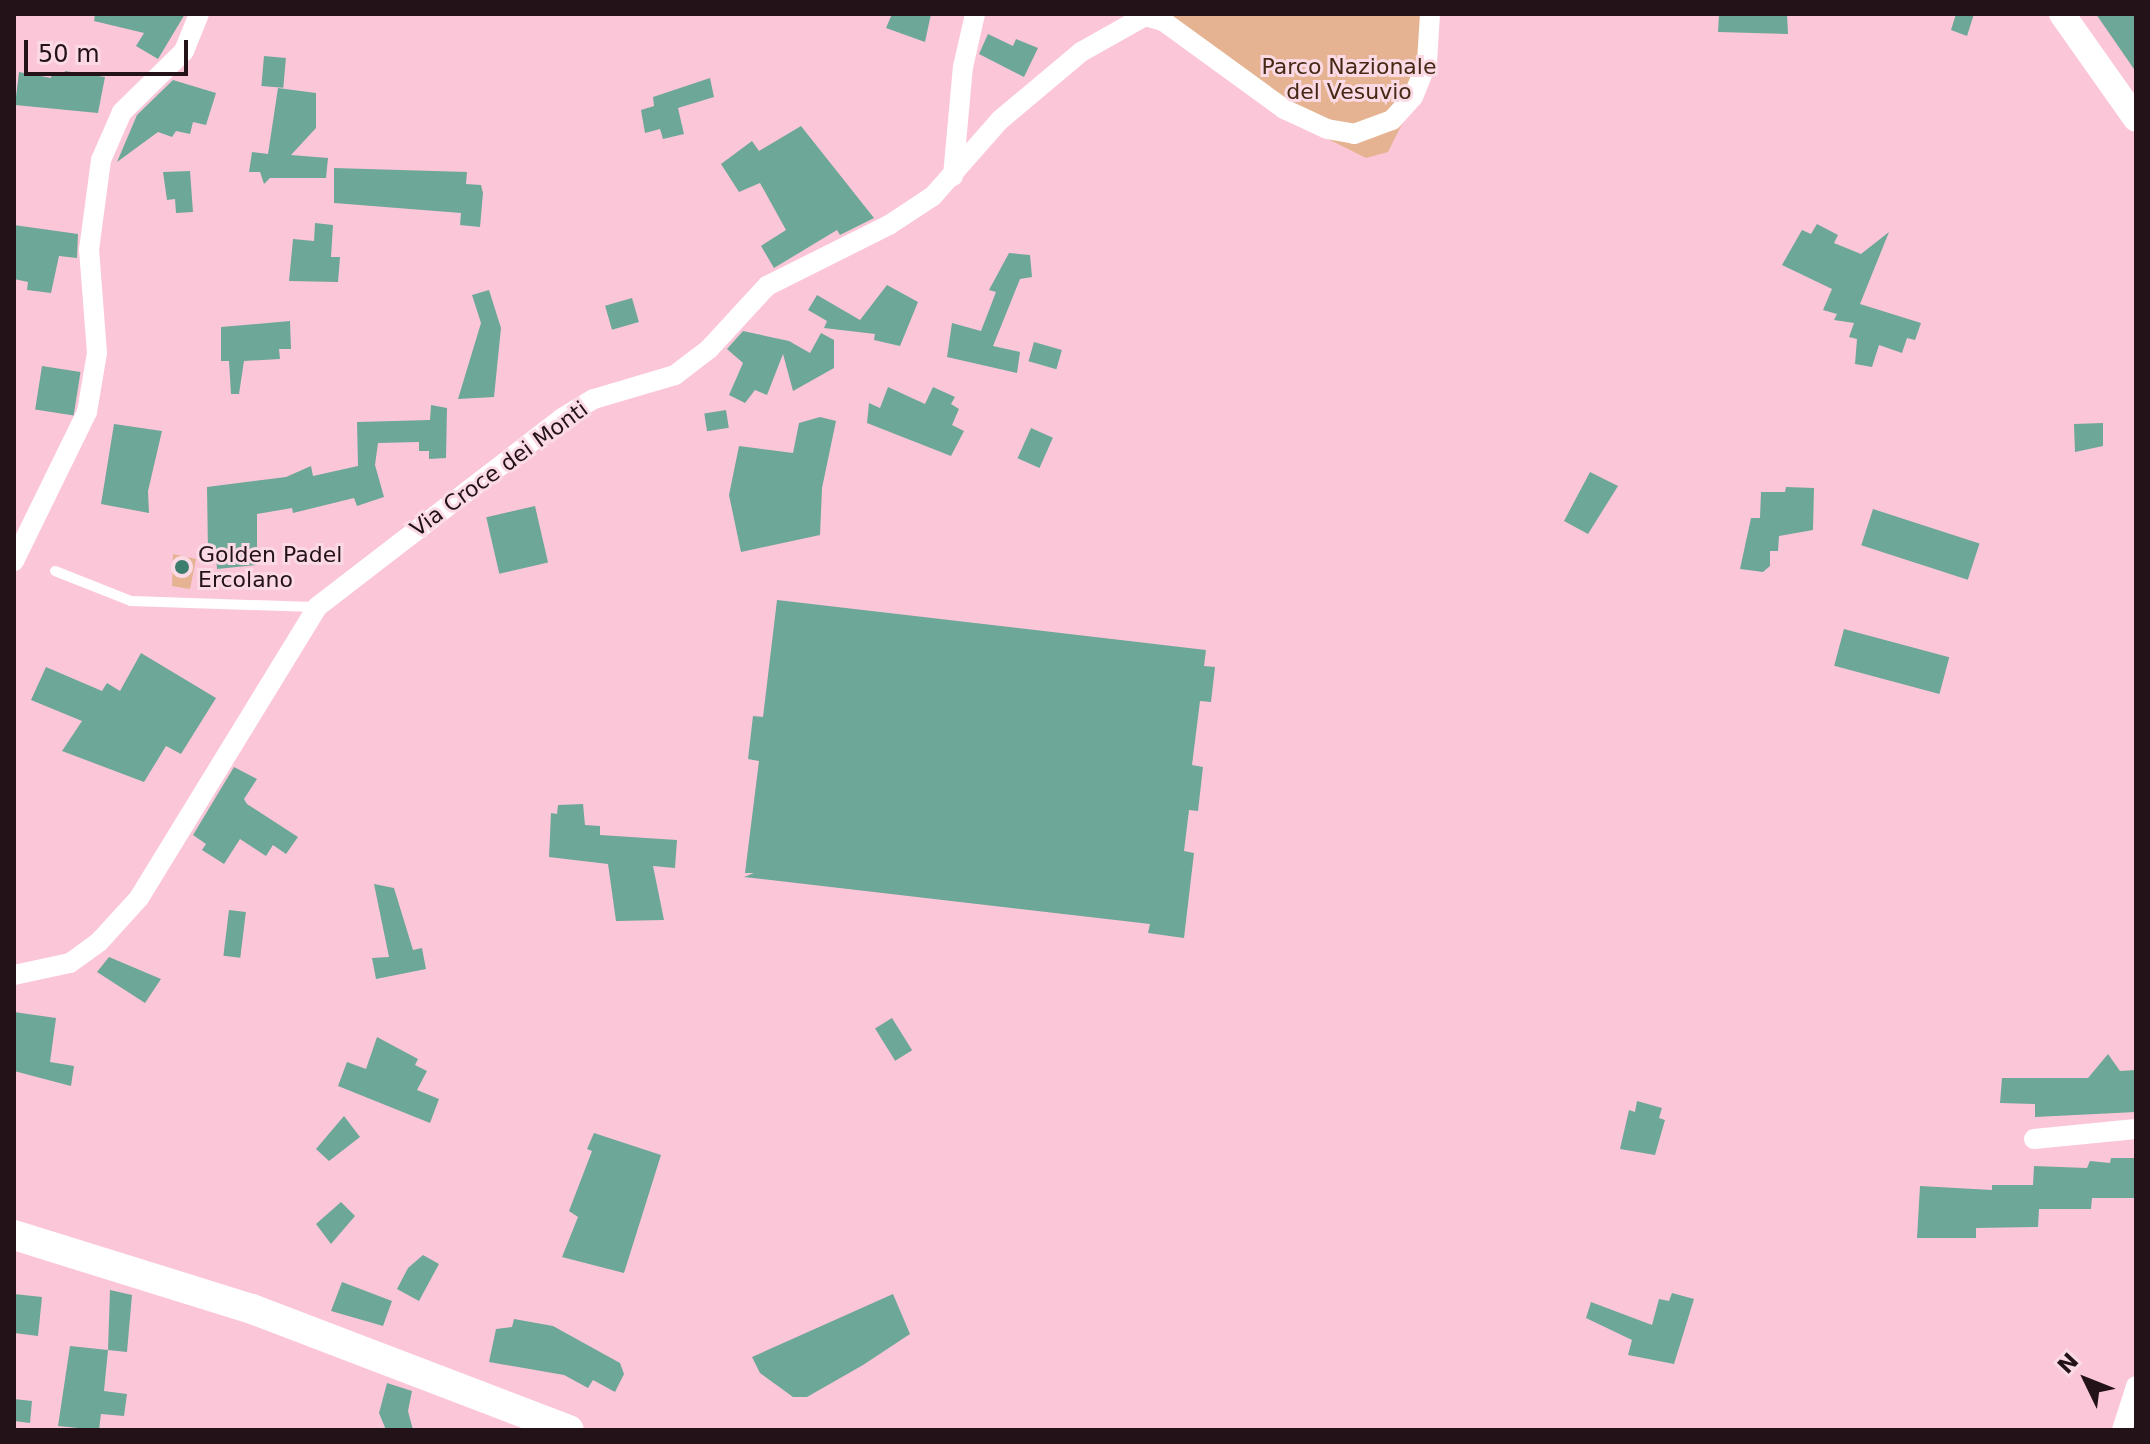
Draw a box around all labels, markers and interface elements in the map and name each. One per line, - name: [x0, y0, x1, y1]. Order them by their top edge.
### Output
- scale bar: [28, 24, 192, 74]
- text: 50 m: [38, 40, 100, 68]
- park label: Parco Nazionale del Vesuvio: [1261, 53, 1437, 104]
- street label: Via Croce dei Monti: [405, 396, 593, 542]
- place label: Golden Padel Ercolano: [198, 541, 342, 592]
- marker: Golden Padel Ercolano: [173, 558, 191, 576]
- north arrow: [2046, 1340, 2126, 1420]
- text: N: [2053, 1348, 2084, 1379]

